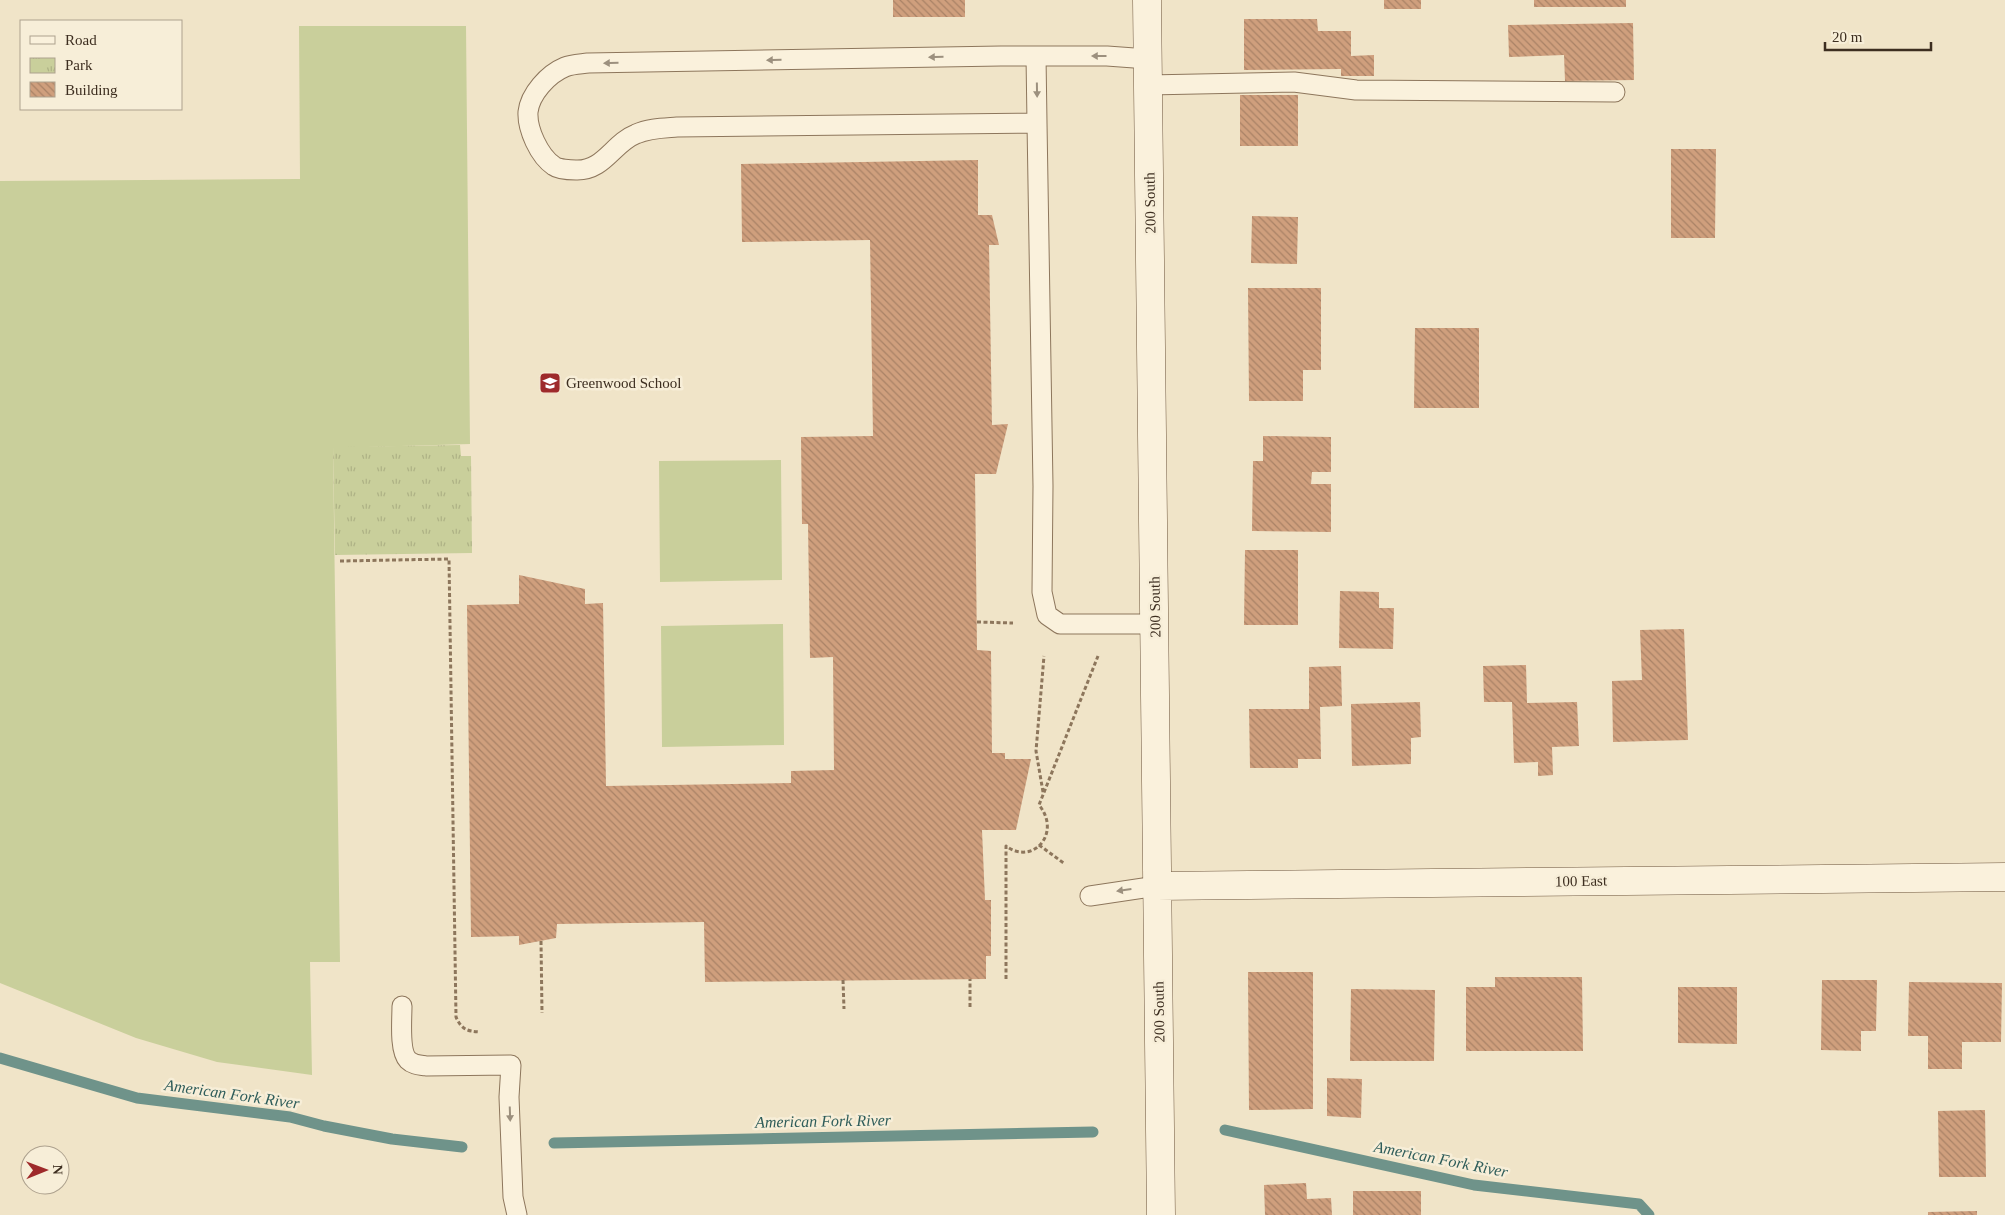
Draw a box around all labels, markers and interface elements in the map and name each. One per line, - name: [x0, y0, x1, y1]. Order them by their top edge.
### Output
- legend: [20, 20, 182, 110]
- scale bar: [1825, 20, 1931, 52]
- text: 20 m: [1832, 29, 1863, 45]
- text: Road: [65, 32, 97, 48]
- one-way arrow: [1091, 52, 1107, 60]
- one-way arrow: [928, 53, 944, 61]
- one-way arrow: [766, 56, 782, 64]
- text: Park: [65, 57, 93, 73]
- one-way arrow: [603, 59, 619, 67]
- text: Building: [65, 82, 118, 98]
- one-way arrow: [1033, 82, 1041, 98]
- street label: 200 South: [1141, 172, 1159, 234]
- school or university icon: Greenwood School: [538, 371, 562, 395]
- place label: Greenwood School: [566, 375, 681, 391]
- street label: 200 South: [1146, 576, 1164, 638]
- street label: 100 East: [1555, 873, 1608, 889]
- one-way arrow: [1115, 886, 1131, 894]
- street label: 200 South: [1150, 981, 1168, 1043]
- water label: American Fork River: [163, 1076, 301, 1112]
- one-way arrow: [506, 1106, 514, 1122]
- water label: American Fork River: [754, 1111, 892, 1131]
- water label: American Fork River: [1372, 1137, 1510, 1180]
- north arrow: [20, 1145, 70, 1195]
- text: N: [50, 1165, 65, 1175]

